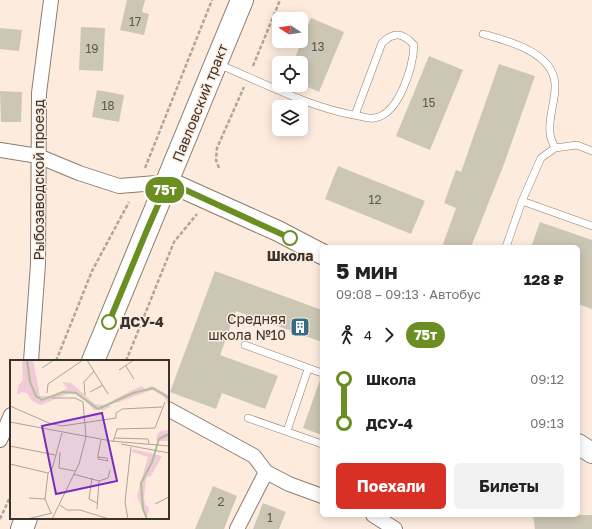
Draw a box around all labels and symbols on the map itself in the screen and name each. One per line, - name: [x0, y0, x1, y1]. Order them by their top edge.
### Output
- north arrow: [272, 12, 308, 48]
- house number: 17: [129, 14, 141, 29]
- house number: 13: [312, 39, 324, 54]
- house number: 19: [85, 41, 99, 56]
- street label: Павловский тракт: [168, 41, 231, 164]
- house number: 15: [423, 95, 435, 110]
- house number: 18: [101, 98, 115, 113]
- street label: Рыбозаводской проезд: [30, 99, 47, 261]
- line badge: 75т: [142, 177, 188, 203]
- house number: 12: [369, 192, 381, 207]
- marker: Школа: [282, 230, 298, 246]
- place label: Школа: [267, 247, 313, 264]
- place label: Средняя школа №10: [208, 310, 286, 343]
- place label: ДСУ-4: [120, 313, 164, 330]
- marker: ДСУ-4: [101, 314, 117, 330]
- building icon: Средняя школа №10: [289, 316, 311, 338]
- inset map: [10, 360, 169, 519]
- house number: 2: [218, 494, 225, 509]
- house number: 1: [267, 510, 273, 525]

